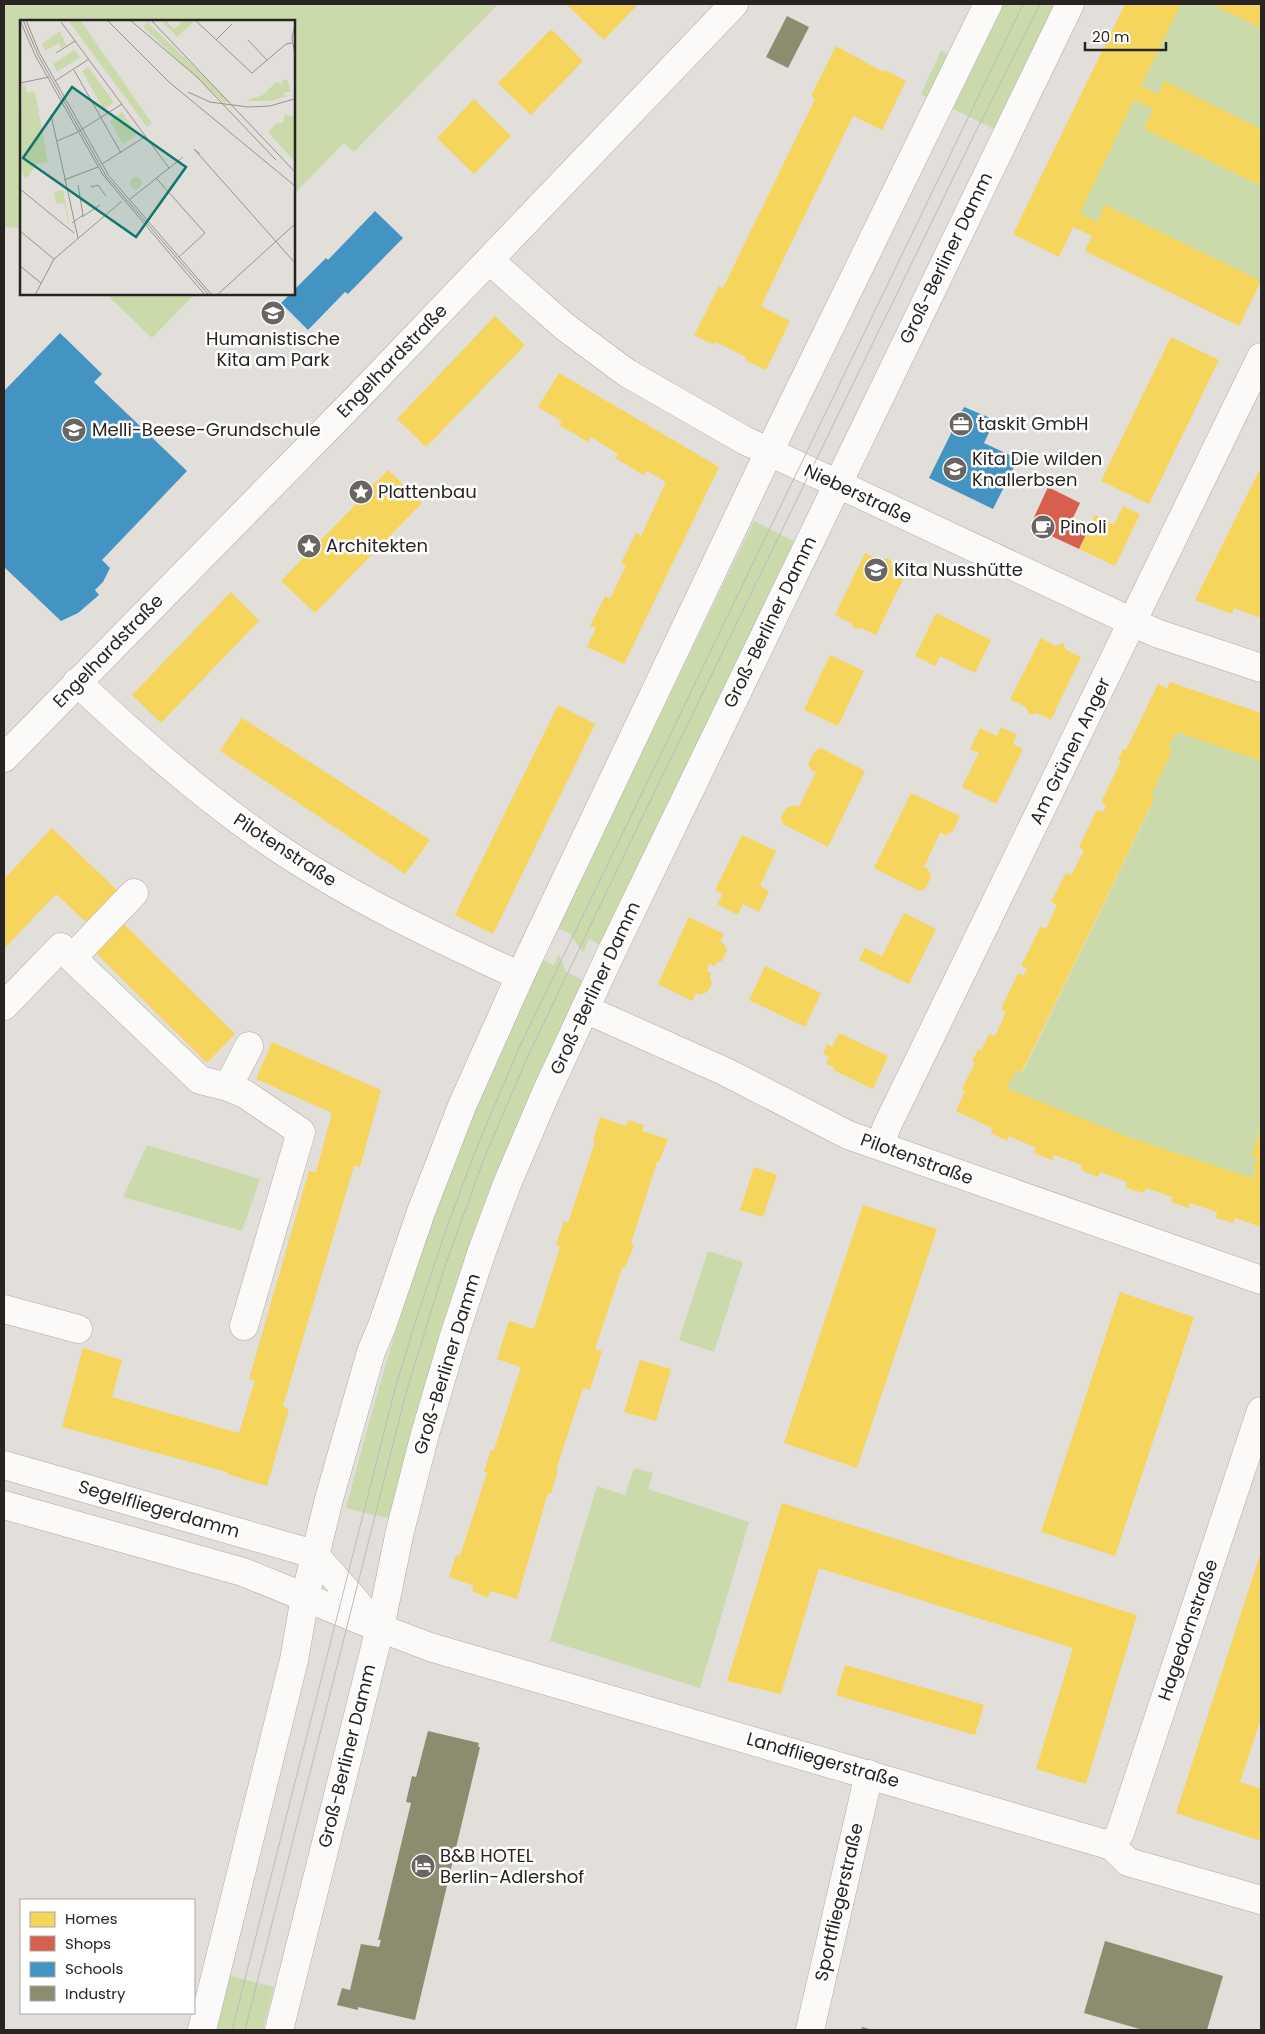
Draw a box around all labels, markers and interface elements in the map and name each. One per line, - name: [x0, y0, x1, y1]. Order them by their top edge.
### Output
- inset map: [20, 20, 295, 295]
- scale bar: [1085, 20, 1166, 52]
- text: 20 m: [1092, 26, 1130, 47]
- street label: Groß-Berliner Damm: [893, 168, 998, 348]
- street label: Engelhardstraße: [331, 298, 452, 423]
- school or university icon: Humanistische Kita am Park: [260, 300, 286, 326]
- place label: Humanistische Kita am Park: [206, 326, 340, 372]
- office icon: taskit GmbH: [948, 411, 974, 437]
- place label: taskit GmbH: [978, 411, 1088, 436]
- school or university icon: Melli-Beese-Grundschule: [61, 417, 87, 443]
- place label: Melli-Beese-Grundschule: [92, 417, 321, 442]
- place label: Kita Die wilden Knallerbsen: [972, 446, 1102, 492]
- school or university icon: Kita Die wilden Knallerbsen: [942, 456, 968, 482]
- street label: Nieberstraße: [800, 458, 916, 529]
- place icon: Plattenbau: [348, 479, 374, 505]
- place label: Plattenbau: [378, 479, 477, 504]
- cafe icon: Pinoli: [1030, 514, 1056, 540]
- place label: Pinoli: [1060, 514, 1107, 539]
- street label: Groß-Berliner Damm: [717, 532, 822, 712]
- place icon: Architekten: [296, 533, 322, 559]
- place label: Architekten: [326, 533, 428, 558]
- school or university icon: Kita Nusshütte: [863, 557, 889, 583]
- place label: Kita Nusshütte: [894, 557, 1023, 582]
- street label: Engelhardstraße: [47, 588, 168, 713]
- street label: Am Grünen Anger: [1023, 673, 1116, 828]
- street label: Pilotenstraße: [229, 807, 342, 892]
- street label: Groß-Berliner Damm: [543, 897, 646, 1078]
- street label: Pilotenstraße: [857, 1127, 977, 1191]
- street label: Groß-Berliner Damm: [407, 1270, 486, 1458]
- street label: Segelfliegerdamm: [75, 1474, 243, 1544]
- street label: Hagedornstraße: [1152, 1556, 1223, 1704]
- street label: Groß-Berliner Damm: [312, 1661, 381, 1850]
- street label: Landfliegerstraße: [744, 1726, 902, 1793]
- street label: Sportfliegerstraße: [808, 1820, 869, 1984]
- place label: B&B HOTEL Berlin-Adlershof: [440, 1843, 584, 1889]
- hotel icon: B&B HOTEL Berlin-Adlershof: [410, 1853, 436, 1879]
- legend: [20, 1899, 195, 2014]
- text: Homes: [65, 1908, 118, 1929]
- text: Shops: [65, 1933, 111, 1954]
- text: Schools: [65, 1958, 123, 1979]
- text: Industry: [65, 1983, 126, 2004]

